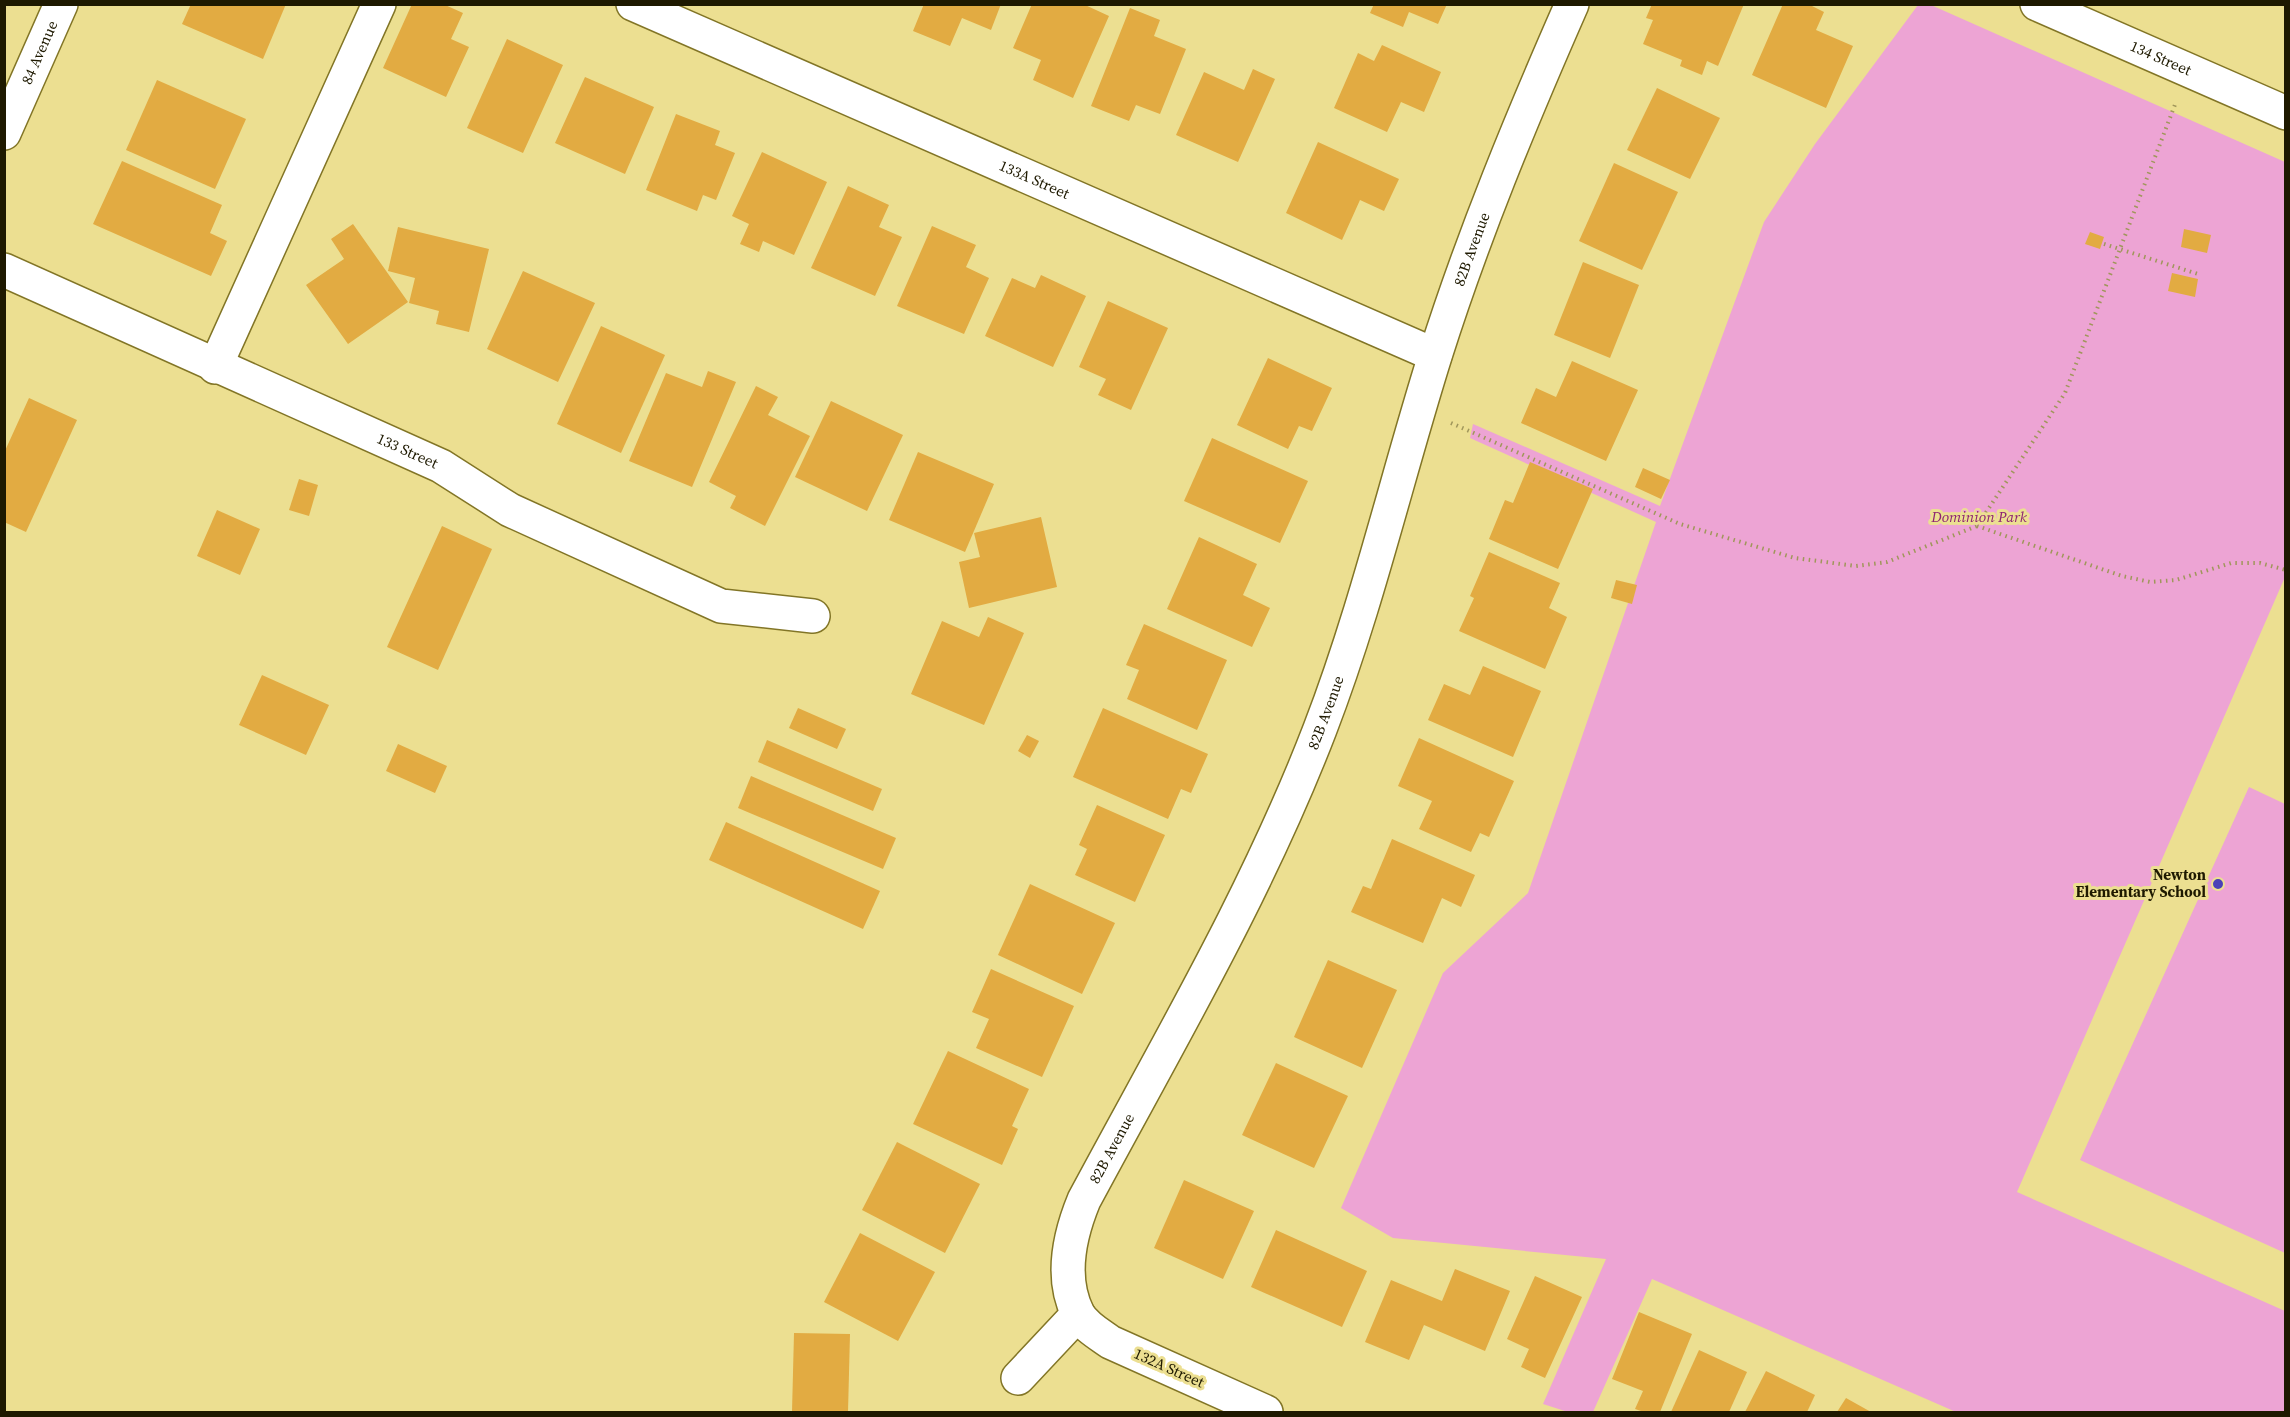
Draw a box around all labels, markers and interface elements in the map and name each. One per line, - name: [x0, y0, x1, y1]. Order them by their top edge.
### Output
- street label: 84 Avenue: [16, 17, 63, 88]
- street label: 134 Street: [2127, 35, 2195, 80]
- street label: 133A Street: [996, 155, 1073, 204]
- street label: 82B Avenue: [1448, 209, 1495, 289]
- street label: 133 Street: [374, 428, 441, 473]
- park label: Dominion Park: [1930, 506, 2028, 527]
- street label: 82B Avenue: [1302, 672, 1349, 752]
- place label: Newton Elementary School: [2076, 864, 2206, 902]
- marker: Newton Elementary School: [2211, 877, 2225, 891]
- street label: 82B Avenue: [1084, 1109, 1139, 1187]
- street label: 132A Street: [1131, 1343, 1208, 1392]

